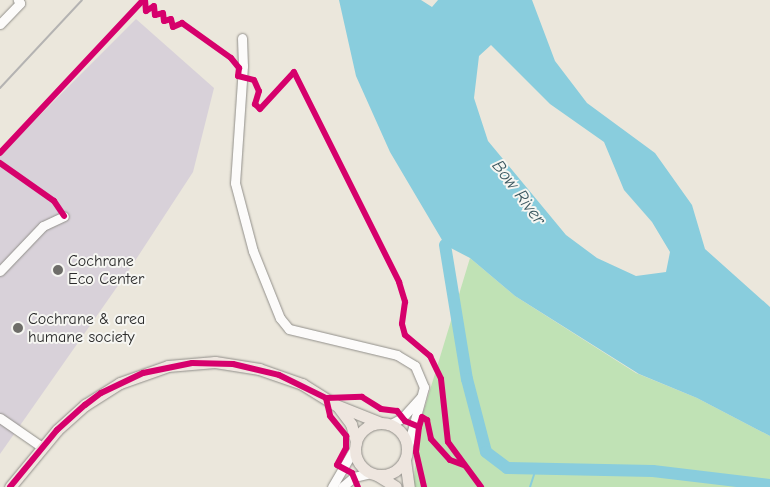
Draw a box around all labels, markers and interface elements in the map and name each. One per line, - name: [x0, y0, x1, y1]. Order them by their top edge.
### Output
- water label: Bow River: [487, 156, 549, 230]
- place label: Cochrane Eco Center: [68, 251, 144, 289]
- marker: Cochrane Eco Center: [52, 264, 64, 276]
- place label: Cochrane & area humane society: [28, 309, 145, 347]
- marker: Cochrane & area humane society: [12, 322, 24, 334]

